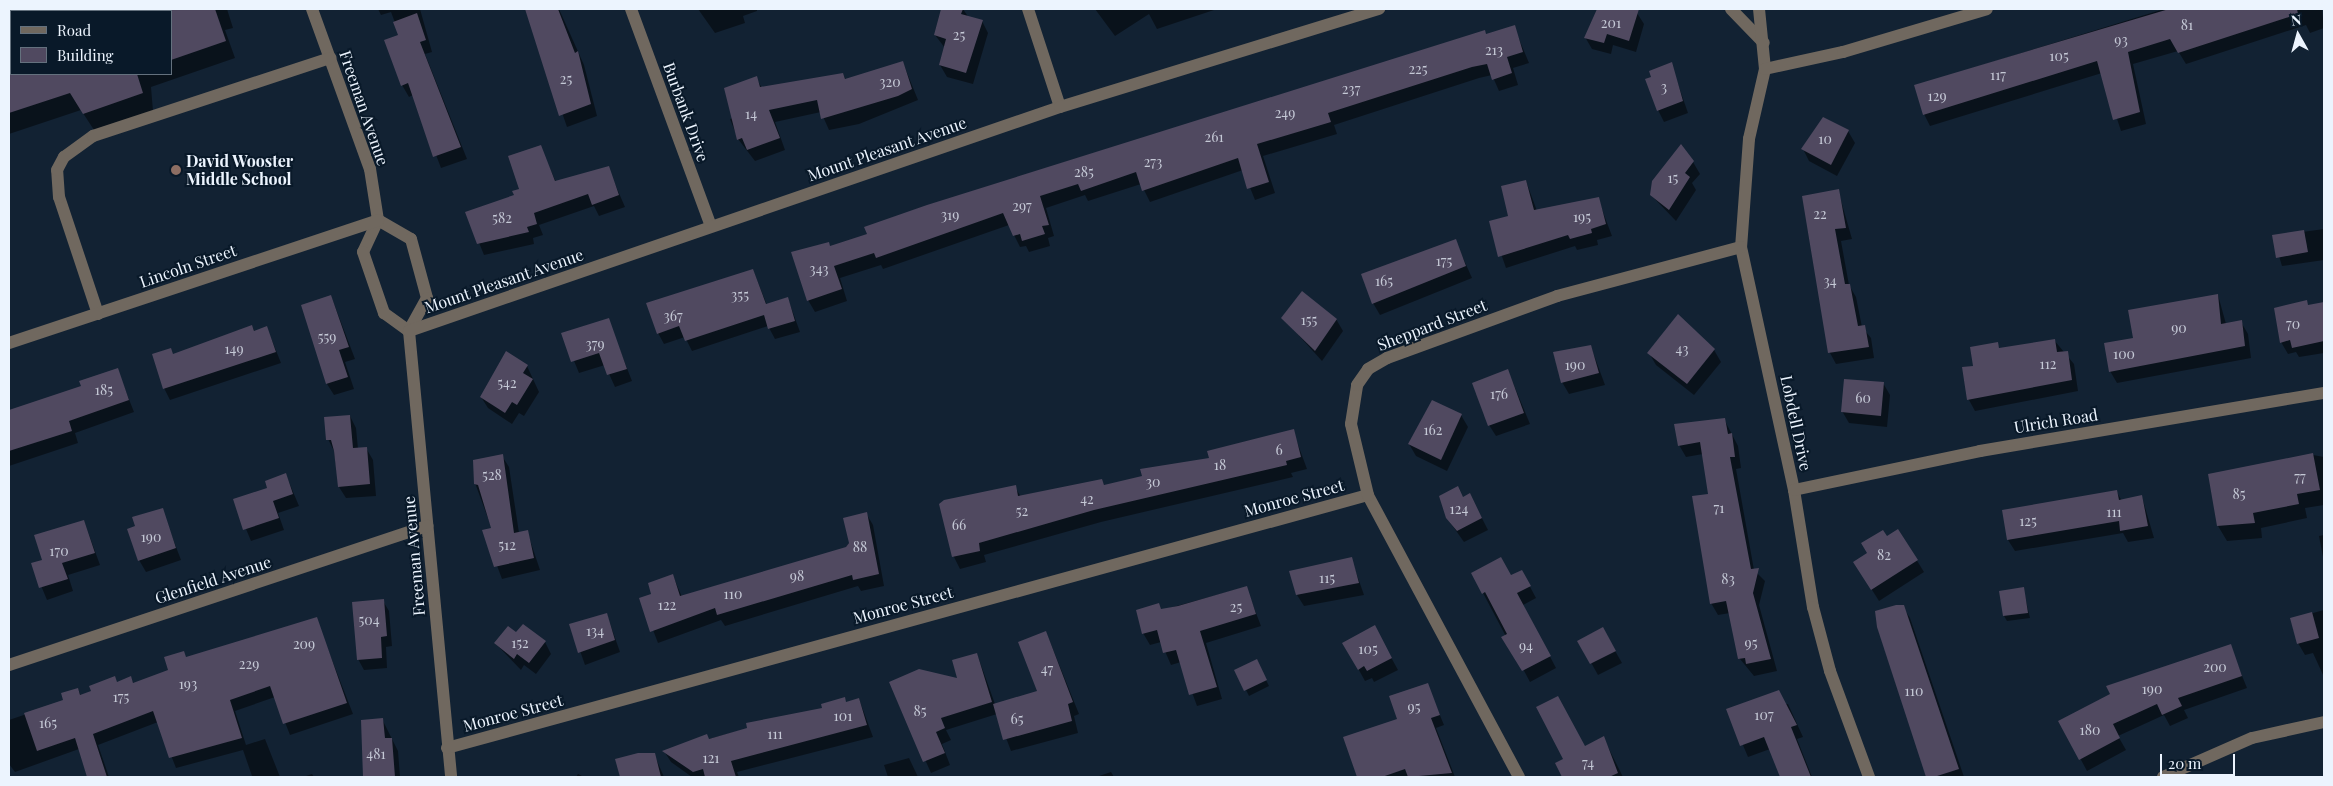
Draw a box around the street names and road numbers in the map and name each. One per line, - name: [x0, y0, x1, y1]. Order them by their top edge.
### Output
- street label: Freeman Avenue: [335, 48, 393, 168]
- street label: Burbank Drive: [659, 60, 713, 164]
- street label: Mount Pleasant Avenue: [805, 113, 969, 185]
- street label: Lincoln Street: [137, 240, 239, 292]
- street label: Mount Pleasant Avenue: [422, 245, 586, 317]
- street label: Sheppard Street: [1375, 295, 1489, 355]
- street label: Lobdell Drive: [1777, 374, 1815, 472]
- street label: Ulrich Road: [2013, 405, 2099, 437]
- street label: Monroe Street: [1242, 475, 1346, 521]
- street label: Freeman Avenue: [399, 495, 429, 617]
- street label: Glenfield Avenue: [152, 552, 274, 608]
- street label: Monroe Street: [851, 582, 955, 628]
- street label: Monroe Street: [461, 690, 565, 736]

